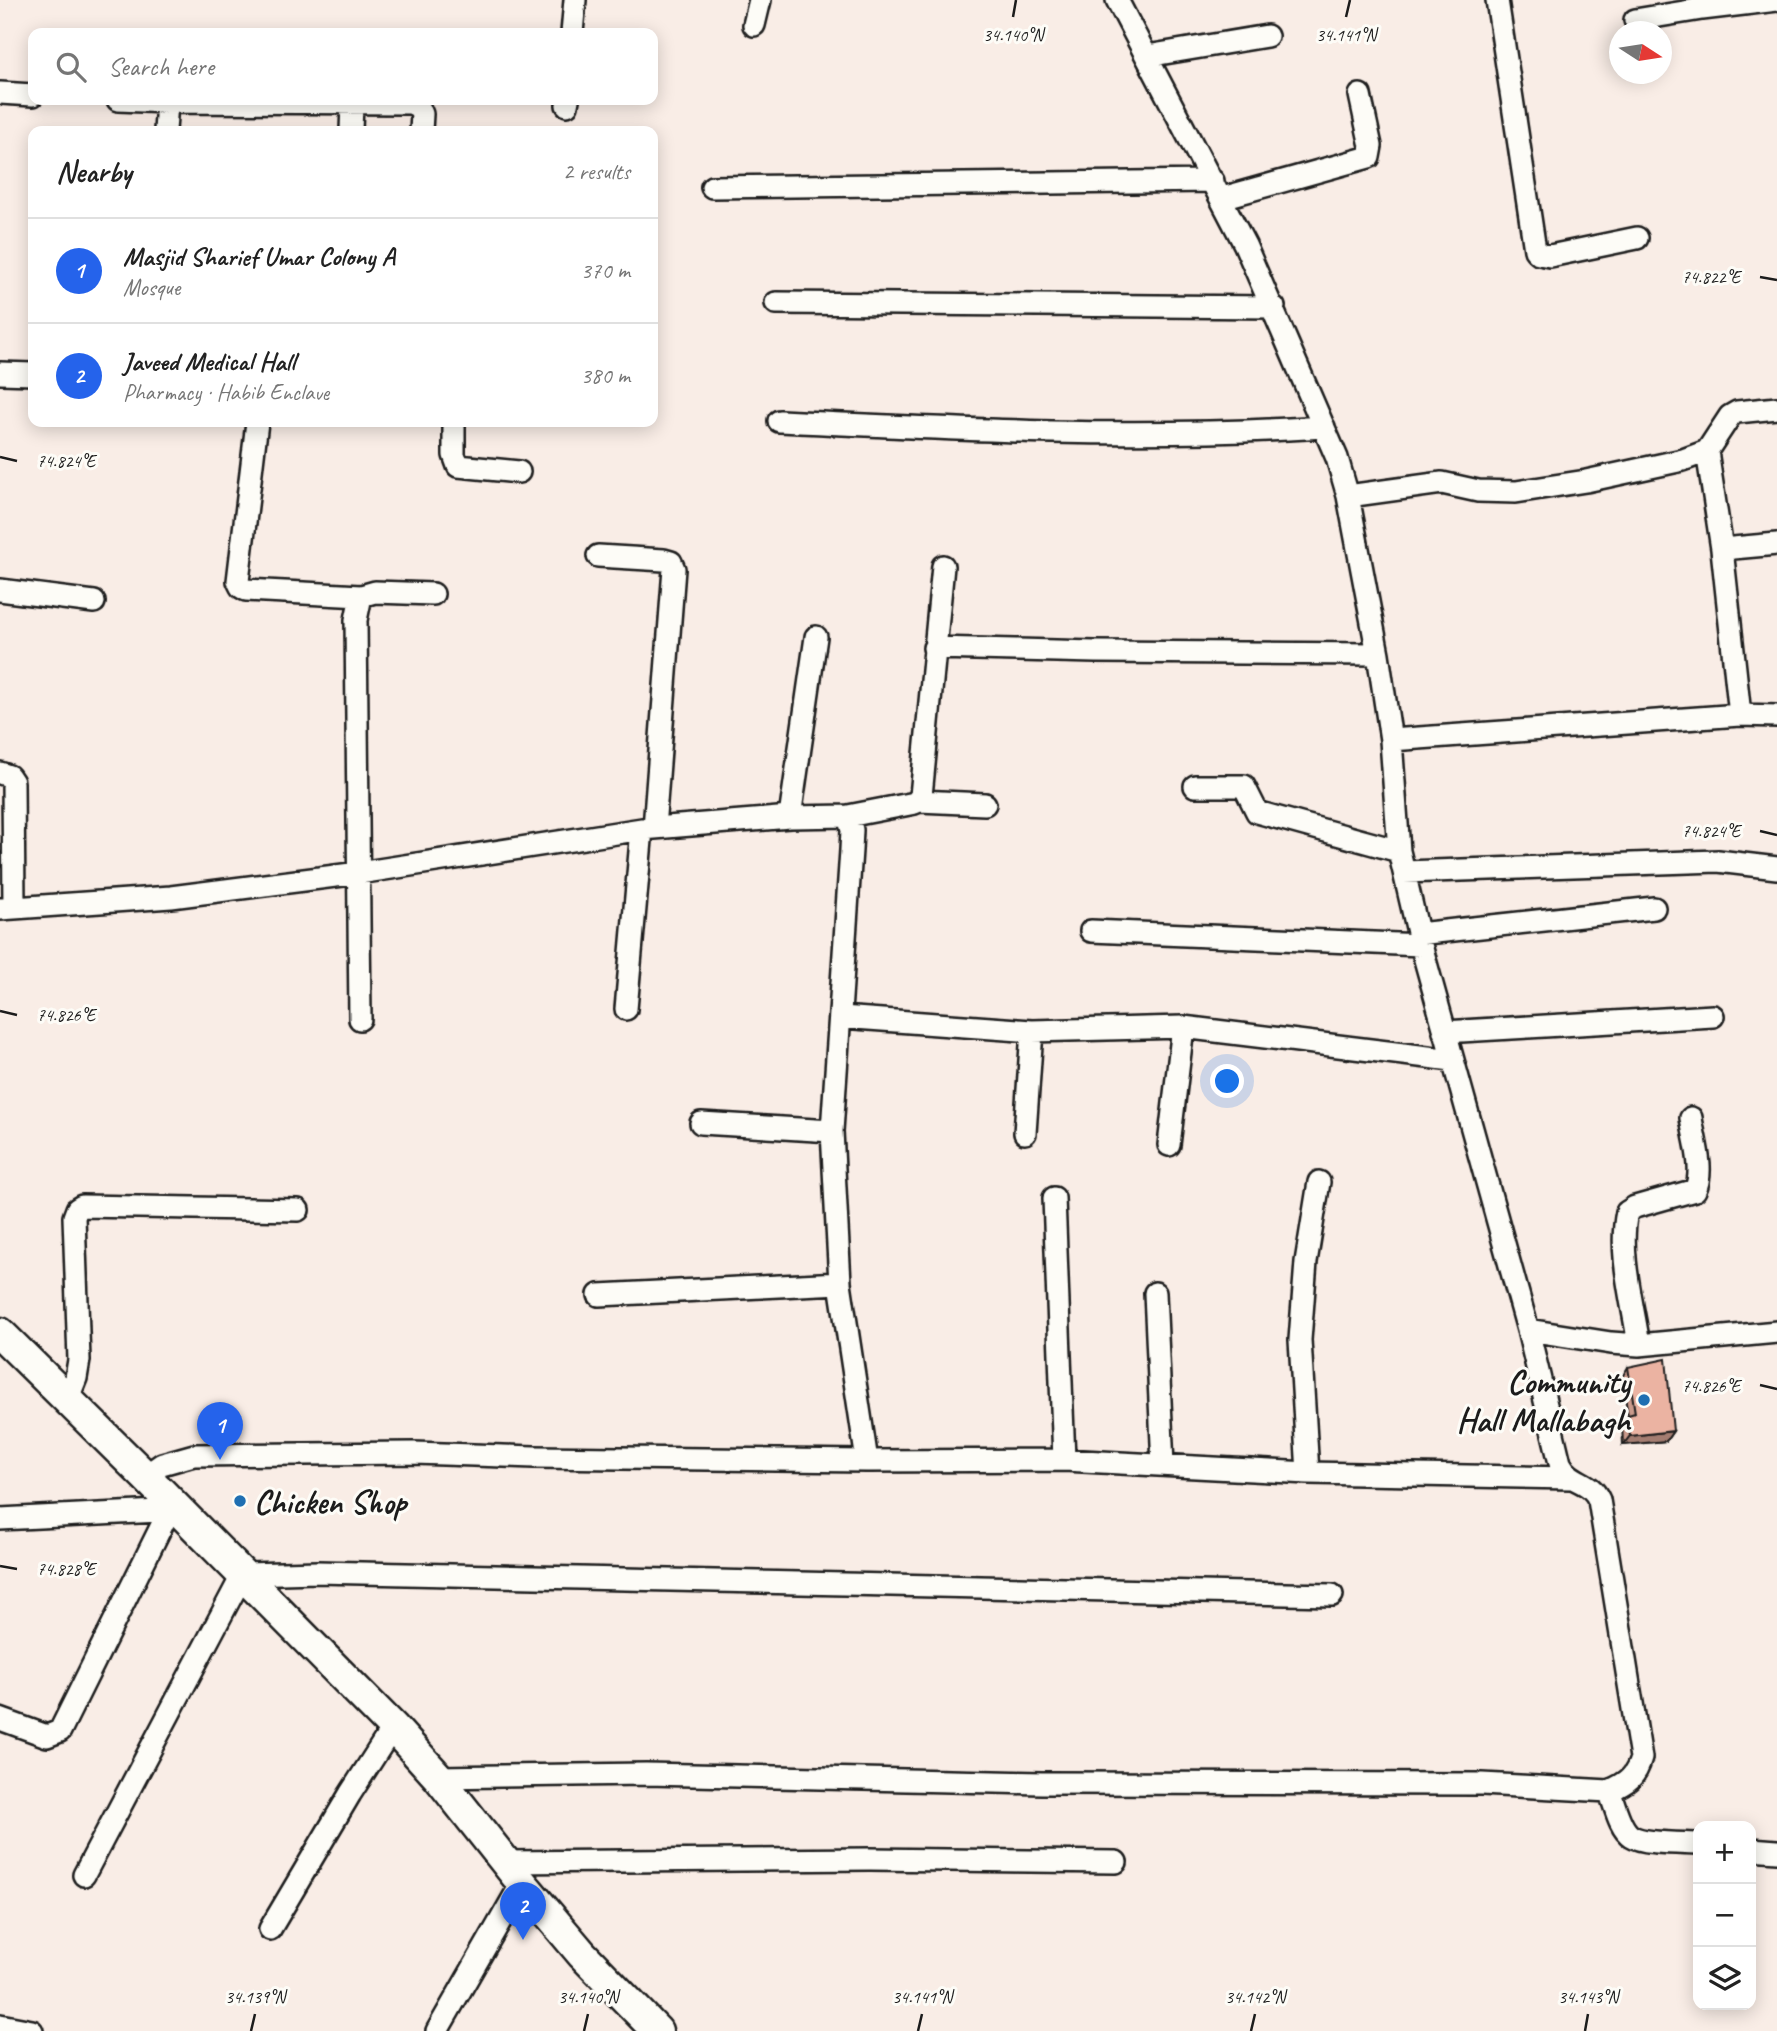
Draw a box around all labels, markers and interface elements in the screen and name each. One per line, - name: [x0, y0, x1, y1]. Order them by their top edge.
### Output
- north arrow: [1609, 21, 1672, 84]
- text: 34.140°N: [983, 24, 1046, 46]
- text: 34.141°N: [1316, 24, 1379, 46]
- search box: [28, 28, 658, 105]
- icon: search: [52, 48, 90, 86]
- text: Search here: [108, 50, 214, 83]
- text: Nearby: [56, 153, 132, 191]
- text: 2 results: [563, 157, 630, 186]
- text: Masjid Sharief Umar Colony A: [123, 240, 395, 273]
- text: 1: [74, 256, 84, 285]
- text: 370 m: [581, 256, 630, 285]
- text: 74.822°E: [1682, 266, 1743, 288]
- text: Mosque: [123, 273, 180, 302]
- text: Javeed Medical Hall: [123, 345, 295, 378]
- text: 2: [74, 361, 84, 390]
- text: 380 m: [581, 361, 630, 390]
- text: Pharmacy · Habib Enclave: [123, 378, 329, 407]
- text: 74.824°E: [37, 450, 98, 472]
- text: 74.824°E: [1682, 820, 1743, 842]
- text: 74.826°E: [37, 1004, 98, 1026]
- your location: [1210, 1064, 1244, 1098]
- place label: Community Hall Mallabagh: [1456, 1361, 1633, 1441]
- text: 74.826°E: [1682, 1375, 1743, 1397]
- marker: Community Hall Mallabagh: [1636, 1392, 1652, 1408]
- pin: 1: [197, 1402, 243, 1460]
- place label: Chicken Shop: [254, 1481, 409, 1523]
- marker: Chicken Shop: [232, 1493, 248, 1509]
- text: 74.828°E: [37, 1558, 98, 1580]
- map controls: [1693, 1821, 1756, 2010]
- button: +: [1693, 1821, 1756, 1884]
- pin: 2: [500, 1882, 546, 1940]
- button: −: [1693, 1884, 1756, 1947]
- button: layers: [1693, 1947, 1756, 2010]
- text: 34.139°N: [225, 1986, 288, 2008]
- text: 34.140°N: [558, 1986, 621, 2008]
- text: 34.141°N: [892, 1986, 955, 2008]
- text: 34.142°N: [1225, 1986, 1288, 2008]
- text: 34.143°N: [1558, 1986, 1621, 2008]

